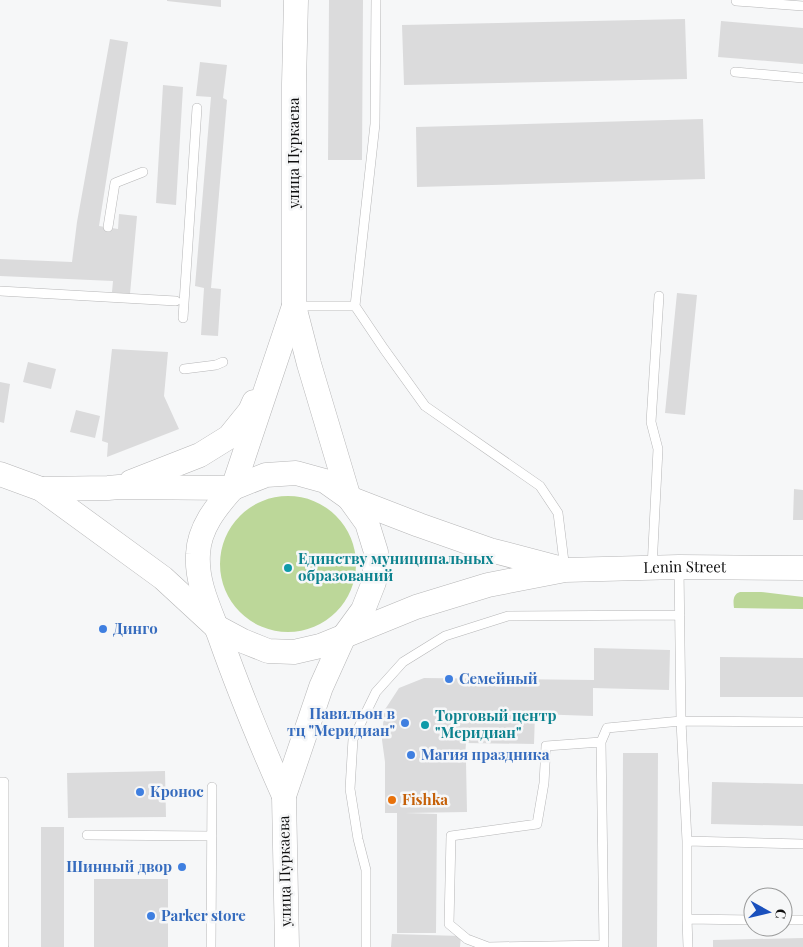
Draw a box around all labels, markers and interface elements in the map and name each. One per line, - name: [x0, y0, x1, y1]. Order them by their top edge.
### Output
- street label: улица Пуркаева: [283, 97, 303, 209]
- place label: Единству муниципальных образований: [298, 548, 494, 585]
- street label: Lenin Street: [643, 556, 727, 577]
- marker: Единству муниципальных образований: [282, 562, 294, 574]
- place label: Динго: [113, 618, 158, 638]
- marker: Динго: [97, 623, 109, 635]
- place label: Семейный: [459, 668, 538, 688]
- marker: Семейный: [443, 673, 455, 685]
- place label: Павильон в тц "Меридиан": [287, 703, 395, 740]
- place label: Торговый центр "Меридиан": [435, 705, 556, 742]
- marker: Павильон в тц "Меридиан": [399, 717, 411, 729]
- marker: Торговый центр "Меридиан": [419, 719, 431, 731]
- place label: Магия праздника: [421, 744, 550, 764]
- marker: Магия праздника: [405, 749, 417, 761]
- place label: Кронос: [150, 781, 204, 801]
- marker: Кронос: [134, 786, 146, 798]
- place label: Fishka: [402, 789, 448, 809]
- marker: Fishka: [386, 794, 398, 806]
- street label: улица Пуркаева: [273, 815, 295, 928]
- place label: Шинный двор: [66, 856, 172, 876]
- marker: Шинный двор: [176, 861, 188, 873]
- north arrow: [743, 887, 793, 937]
- place label: Parker store: [161, 905, 246, 925]
- text: С: [771, 908, 791, 920]
- marker: Parker store: [145, 910, 157, 922]

